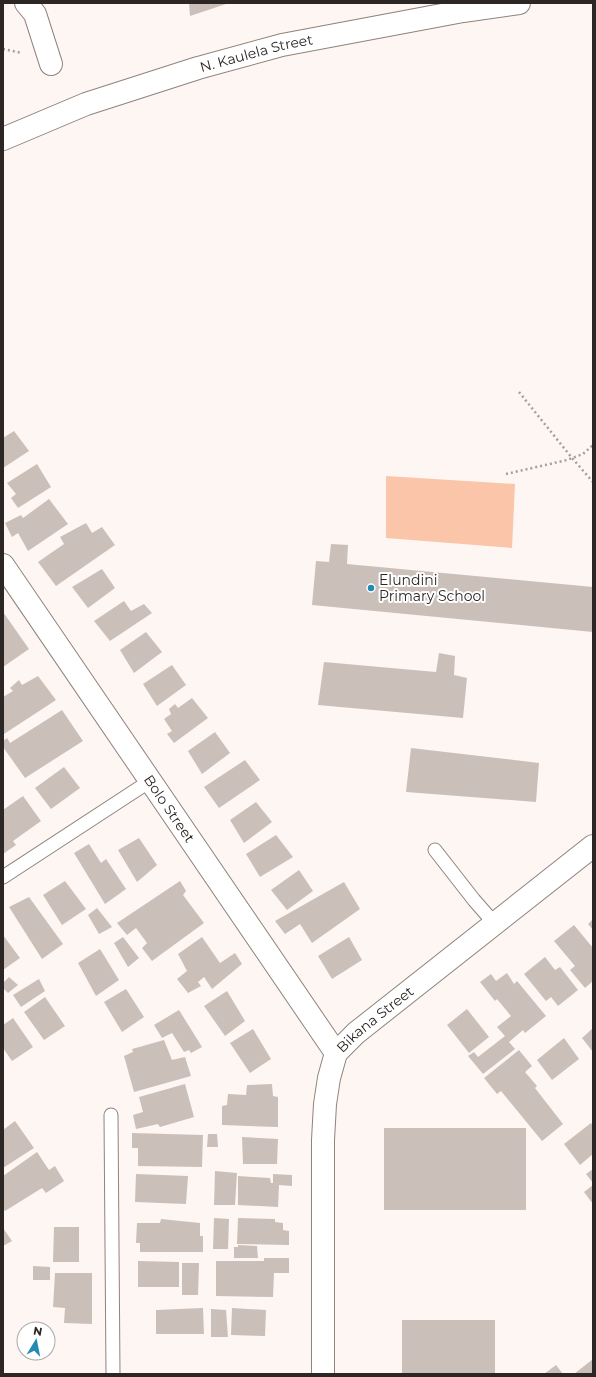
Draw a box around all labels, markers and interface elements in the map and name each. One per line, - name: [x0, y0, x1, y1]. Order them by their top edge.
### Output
- street label: N. Kaulela Street: [198, 30, 315, 76]
- place label: Elundini Primary School: [379, 571, 485, 605]
- marker: Elundini Primary School: [366, 583, 376, 593]
- street label: Bolo Street: [140, 771, 199, 846]
- street label: Bikana Street: [333, 982, 417, 1056]
- north arrow: [16, 1321, 56, 1361]
- text: N: [32, 1323, 43, 1339]

